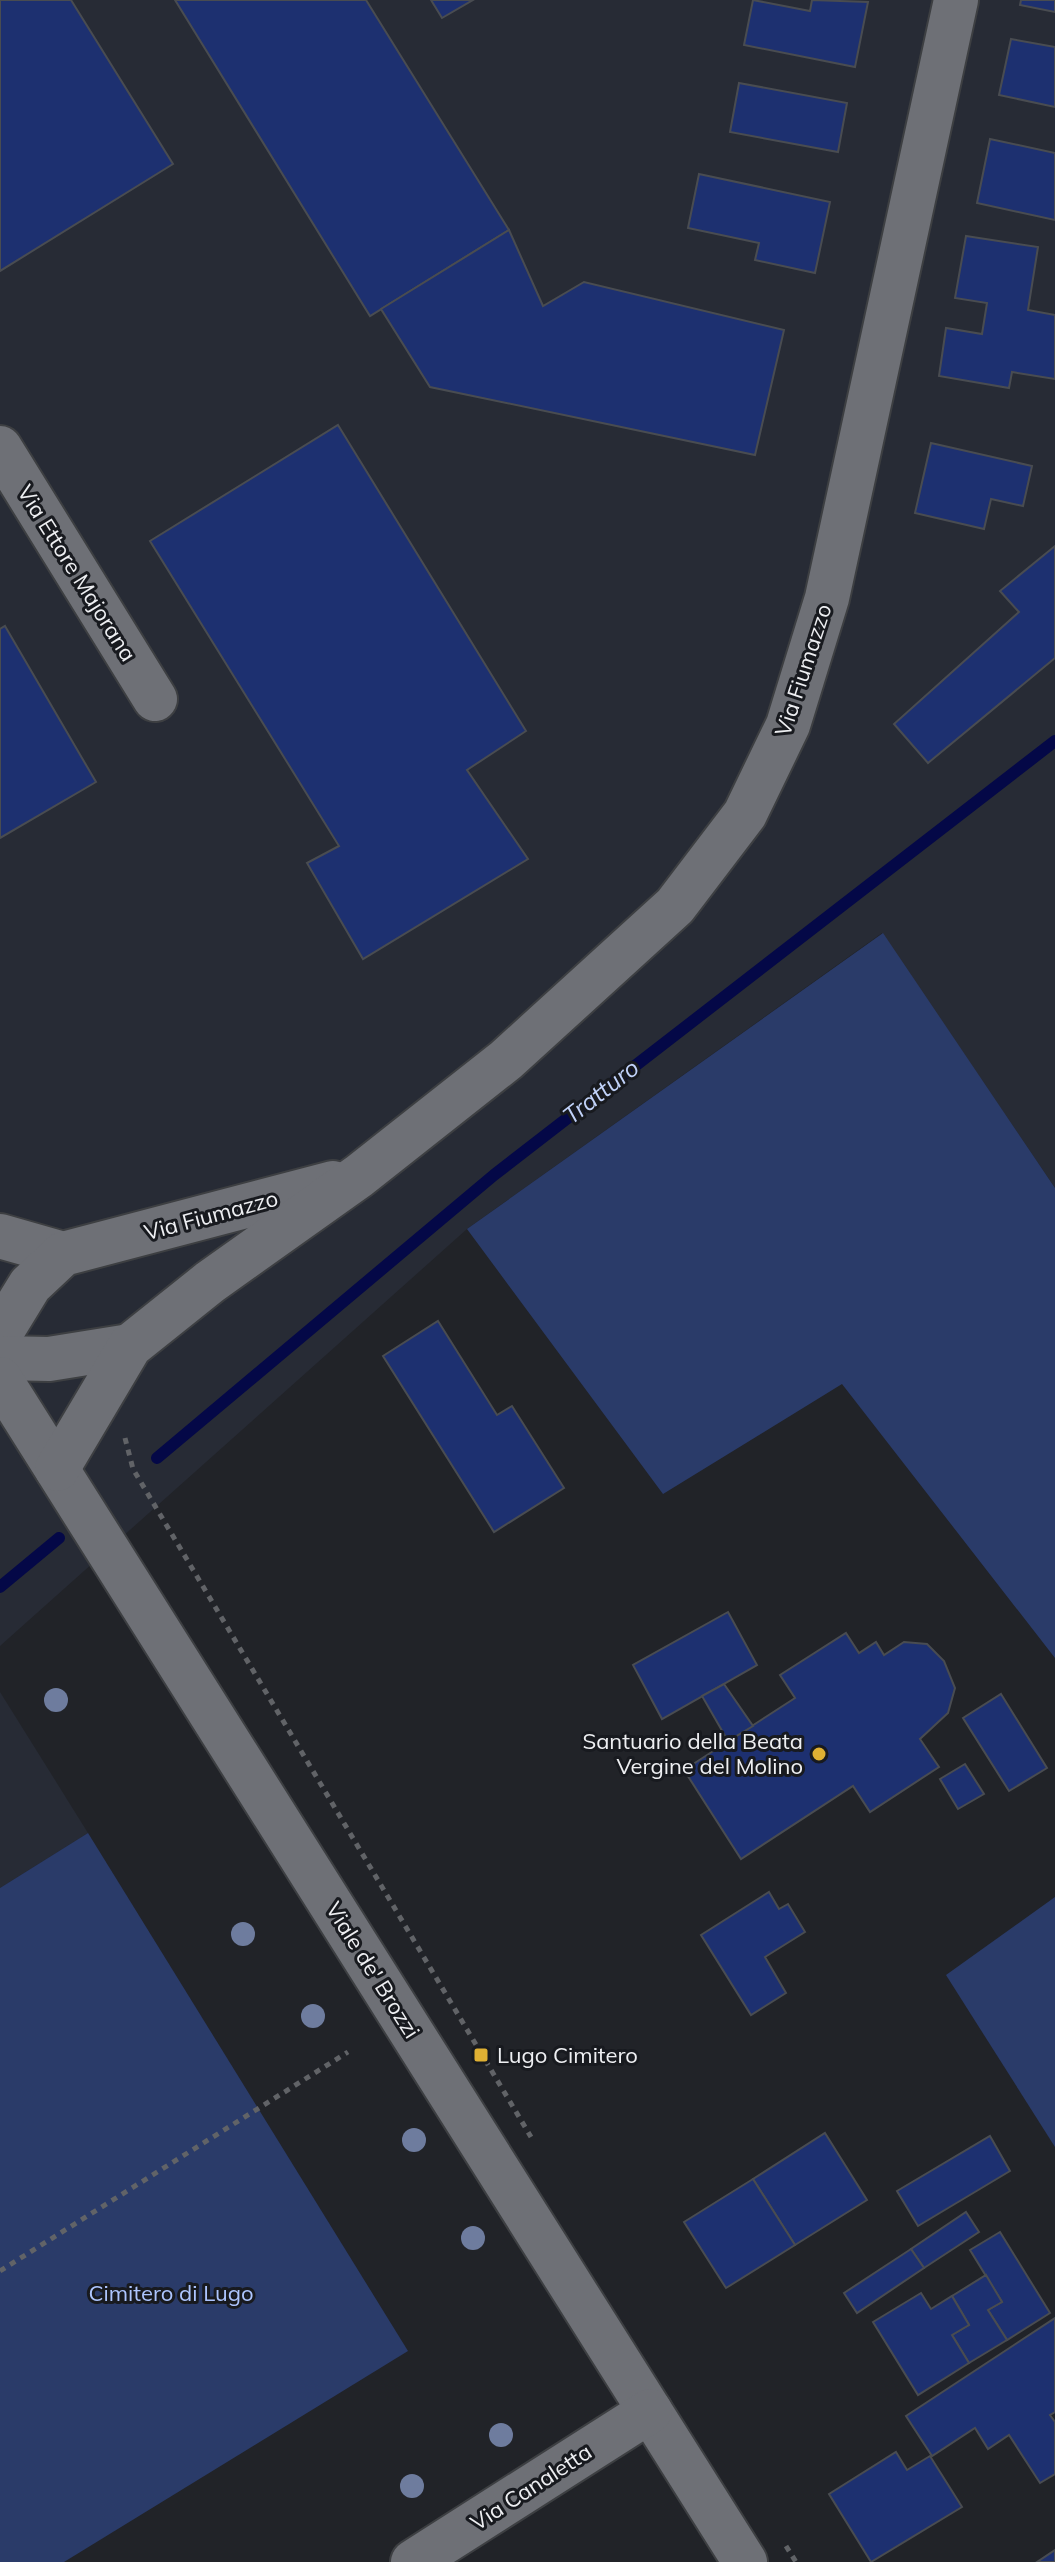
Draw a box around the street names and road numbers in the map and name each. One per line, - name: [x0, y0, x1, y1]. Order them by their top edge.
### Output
- street label: Via Ettore Majorana: [11, 480, 143, 666]
- street label: Via Fiumazzo: [768, 600, 838, 740]
- street label: Via Fiumazzo: [141, 1184, 281, 1246]
- street label: Viale de' Brozzi: [320, 1897, 426, 2043]
- street label: Via Canaletta: [465, 2437, 597, 2537]

